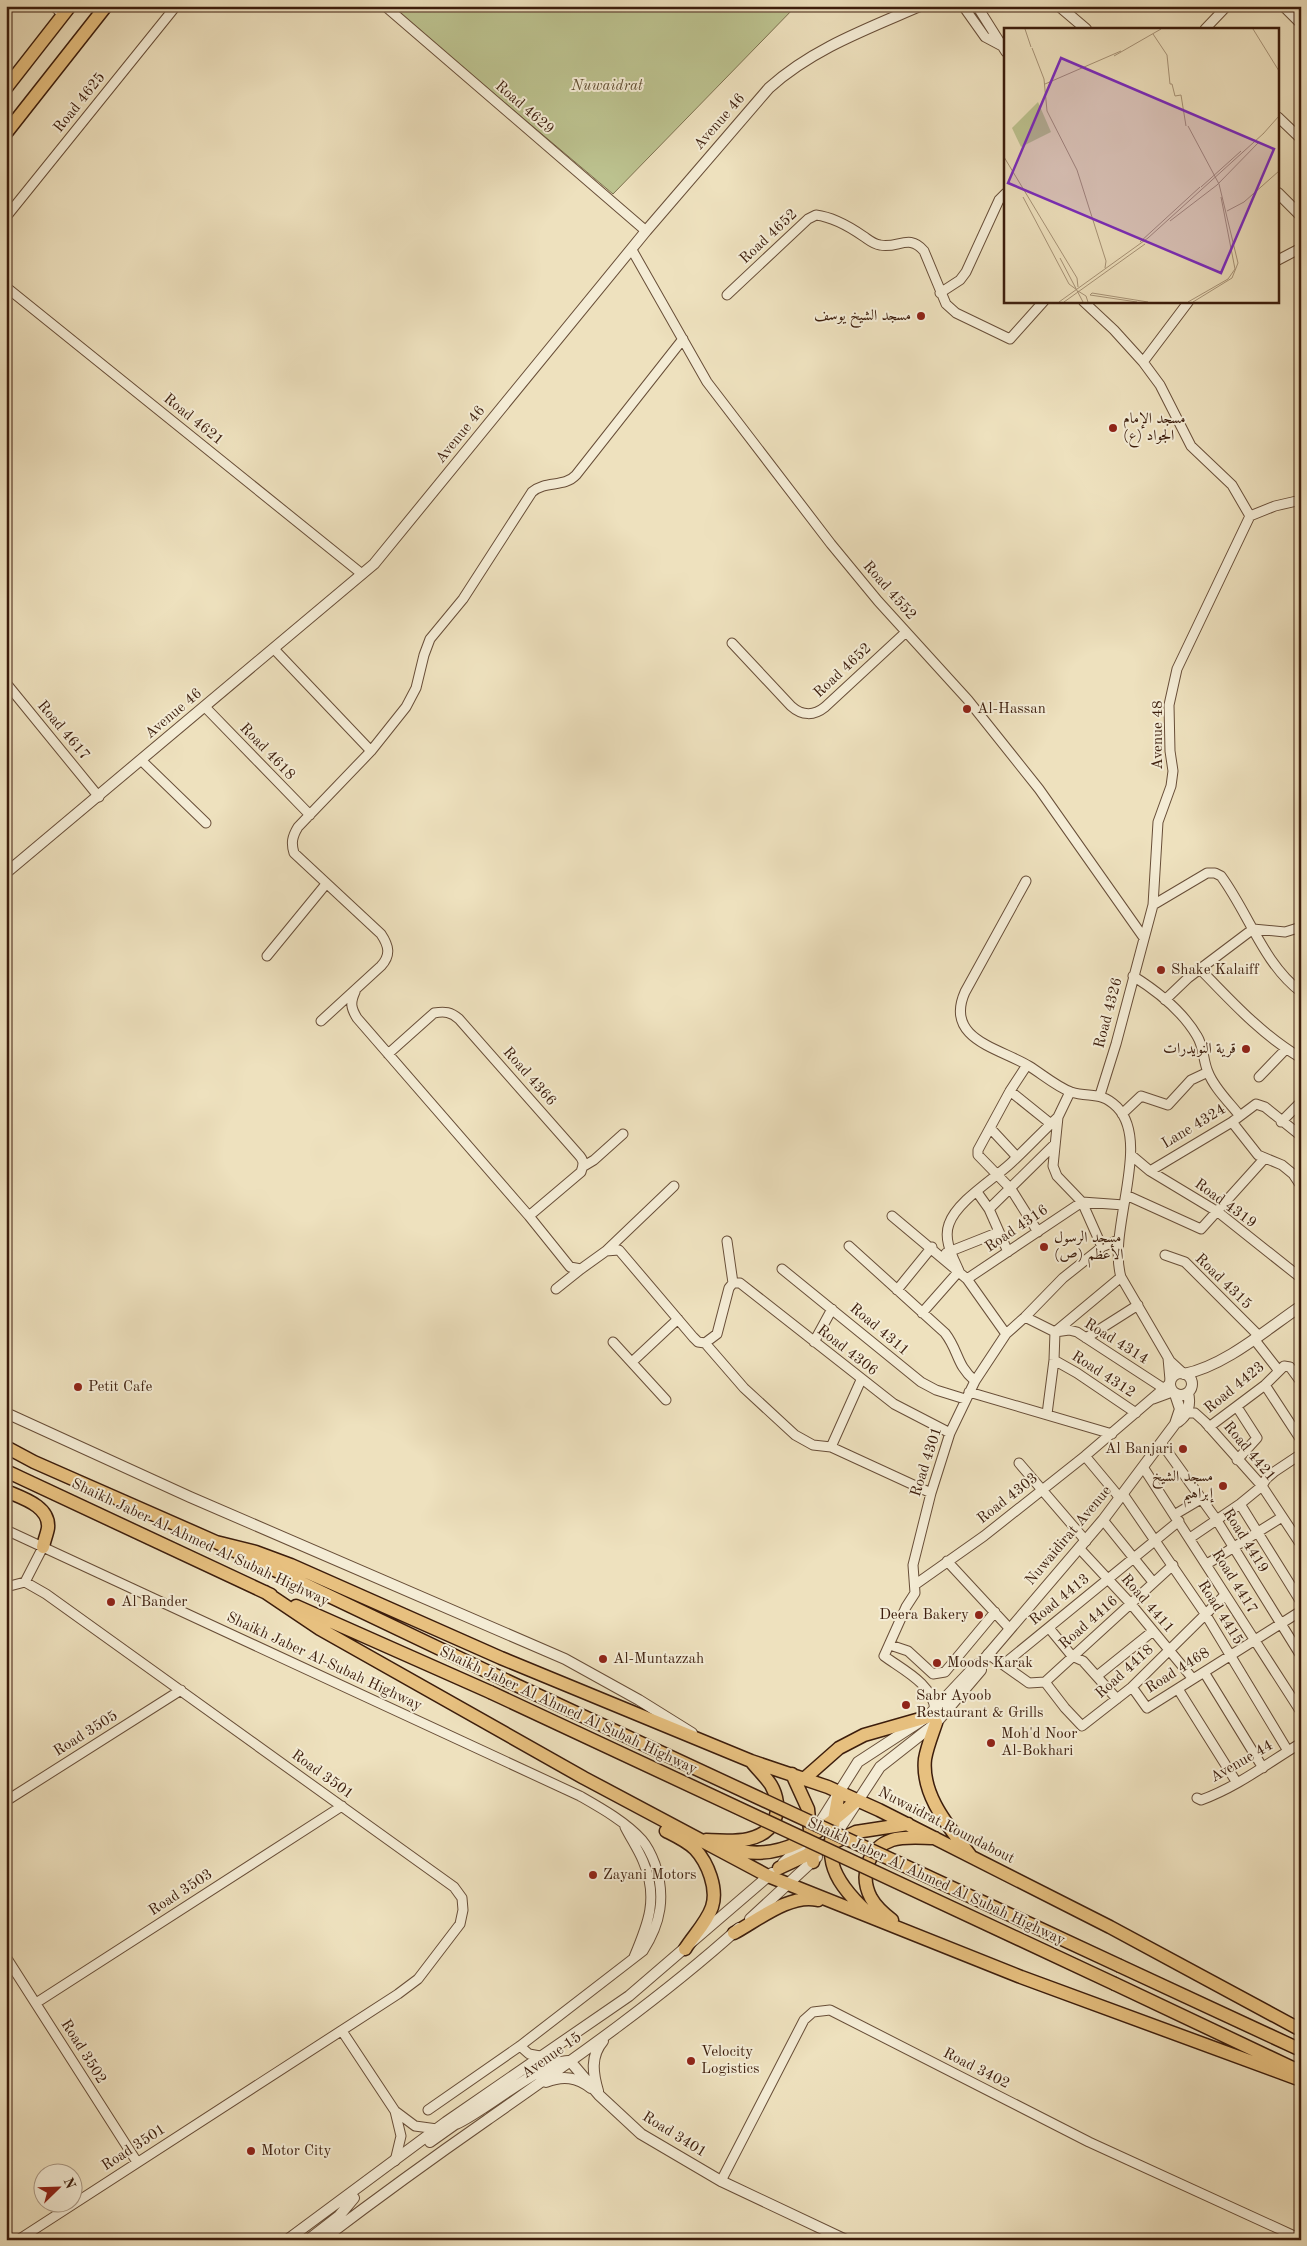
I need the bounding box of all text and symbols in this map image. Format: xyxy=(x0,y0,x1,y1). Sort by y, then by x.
inset map xyxy=(1004,28,1280,302)
street label: Road 4625 xyxy=(51,70,109,136)
street label: Road 4629 xyxy=(492,79,556,137)
park label: Nuwaidrat xyxy=(570,79,643,94)
street label: Avenue 46 xyxy=(692,91,748,153)
street label: Road 4652 xyxy=(737,207,801,267)
place label: مسجد الشيخ يوسف xyxy=(814,309,911,329)
marker: مسجد الشيخ يوسف xyxy=(915,310,927,322)
street label: Road 4621 xyxy=(160,391,226,449)
street label: Avenue 46 xyxy=(433,403,489,467)
place label: مسجد الإمام الجواد (ع) xyxy=(1123,412,1186,448)
marker: مسجد الإمام الجواد (ع) xyxy=(1107,422,1119,434)
street label: Road 4552 xyxy=(860,559,918,623)
street label: Road 4652 xyxy=(811,641,875,701)
street label: Avenue 46 xyxy=(143,686,205,742)
street label: Road 4617 xyxy=(34,698,92,764)
street label: Avenue 48 xyxy=(1151,700,1166,770)
place label: Al-Hassan xyxy=(977,702,1046,717)
marker: Al-Hassan xyxy=(961,703,973,715)
street label: Road 4618 xyxy=(236,721,298,783)
place label: Shake Kalaiff xyxy=(1171,963,1260,978)
marker: Shake Kalaiff xyxy=(1155,964,1167,976)
street label: Road 4326 xyxy=(1092,976,1126,1050)
place label: قرية النويدرات xyxy=(1163,1042,1236,1058)
marker: قرية النويدرات xyxy=(1240,1043,1252,1055)
street label: Road 4366 xyxy=(500,1045,558,1109)
street label: Lane 4324 xyxy=(1160,1102,1228,1152)
street label: Road 4319 xyxy=(1191,1177,1259,1231)
street label: Road 4316 xyxy=(983,1203,1051,1255)
place label: مسجد الرسول الأعظم (ص) xyxy=(1054,1230,1124,1268)
marker: مسجد الرسول الأعظم (ص) xyxy=(1038,1241,1050,1253)
street label: Road 4315 xyxy=(1192,1251,1254,1313)
street label: Road 4311 xyxy=(846,1301,912,1359)
street label: Road 4314 xyxy=(1081,1316,1151,1368)
street label: Road 4306 xyxy=(814,1323,880,1379)
street label: Road 4312 xyxy=(1069,1349,1137,1401)
street label: Road 4423 xyxy=(1202,1359,1268,1417)
place label: Petit Cafe xyxy=(88,1380,152,1395)
marker: Petit Cafe xyxy=(72,1381,84,1393)
street label: Road 4421 xyxy=(1220,1419,1278,1485)
street label: Road 4301 xyxy=(909,1425,945,1499)
place label: Al Banjari xyxy=(1105,1442,1173,1457)
marker: Al Banjari xyxy=(1177,1443,1189,1455)
place label: مسجد الشيخ إبراهيم xyxy=(1152,1470,1215,1508)
street label: Road 4303 xyxy=(975,1471,1041,1527)
street label: Shaikh Jaber Al Ahmed Al Subah Highway xyxy=(69,1476,331,1610)
marker: مسجد الشيخ إبراهيم xyxy=(1217,1480,1229,1492)
street label: Nuwaidirat Avenue xyxy=(1023,1483,1115,1589)
street label: Road 4419 xyxy=(1219,1506,1271,1576)
street label: Road 4417 xyxy=(1208,1547,1260,1617)
street label: Road 4413 xyxy=(1027,1571,1093,1629)
street label: Road 4411 xyxy=(1118,1572,1176,1636)
street label: Road 4415 xyxy=(1194,1578,1246,1648)
street label: Road 4416 xyxy=(1057,1594,1121,1652)
place label: Al Bander xyxy=(121,1595,187,1610)
marker: Al Bander xyxy=(105,1596,117,1608)
place label: Deera Bakery xyxy=(879,1608,969,1623)
marker: Deera Bakery xyxy=(973,1609,985,1621)
street label: Shaikh Jaber Al-Subah Highway xyxy=(224,1610,424,1714)
street label: Road 4418 xyxy=(1093,1642,1157,1702)
street label: Shaikh Jaber Al Ahmed Al Subah Highway xyxy=(437,1644,699,1778)
street label: Road 4468 xyxy=(1143,1645,1213,1697)
place label: Al-Muntazzah xyxy=(613,1652,704,1667)
marker: Al-Muntazzah xyxy=(597,1653,609,1665)
place label: Moods Karak xyxy=(947,1656,1033,1671)
marker: Moods Karak xyxy=(931,1657,943,1669)
place label: Sabr Ayoob Restaurant & Grills xyxy=(916,1689,1044,1721)
marker: Sabr Ayoob Restaurant & Grills xyxy=(900,1699,912,1711)
street label: Road 3505 xyxy=(51,1708,121,1760)
place label: Moh'd Noor Al-Bokhari xyxy=(1001,1727,1077,1759)
marker: Moh'd Noor Al-Bokhari xyxy=(985,1737,997,1749)
street label: Avenue 44 xyxy=(1208,1738,1276,1786)
street label: Road 3501 xyxy=(288,1748,356,1802)
street label: Nuwaidrat Roundabout xyxy=(875,1785,1017,1867)
street label: Shaikh Jaber Al Ahmed Al Subah Highway xyxy=(805,1815,1067,1949)
street label: Road 3503 xyxy=(147,1867,215,1919)
place label: Zayani Motors xyxy=(603,1868,697,1883)
marker: Zayani Motors xyxy=(587,1869,599,1881)
street label: Road 3502 xyxy=(57,2017,109,2087)
street label: Avenue 15 xyxy=(519,2030,585,2082)
place label: Velocity Logistics xyxy=(701,2045,760,2077)
street label: Road 3402 xyxy=(940,2046,1012,2092)
marker: Velocity Logistics xyxy=(685,2055,697,2067)
street label: Road 3401 xyxy=(639,2109,709,2161)
street label: Road 3501 xyxy=(100,2122,168,2174)
place label: Motor City xyxy=(261,2144,331,2159)
marker: Motor City xyxy=(245,2145,257,2157)
north arrow xyxy=(32,2164,82,2214)
text: N xyxy=(61,2176,78,2191)

